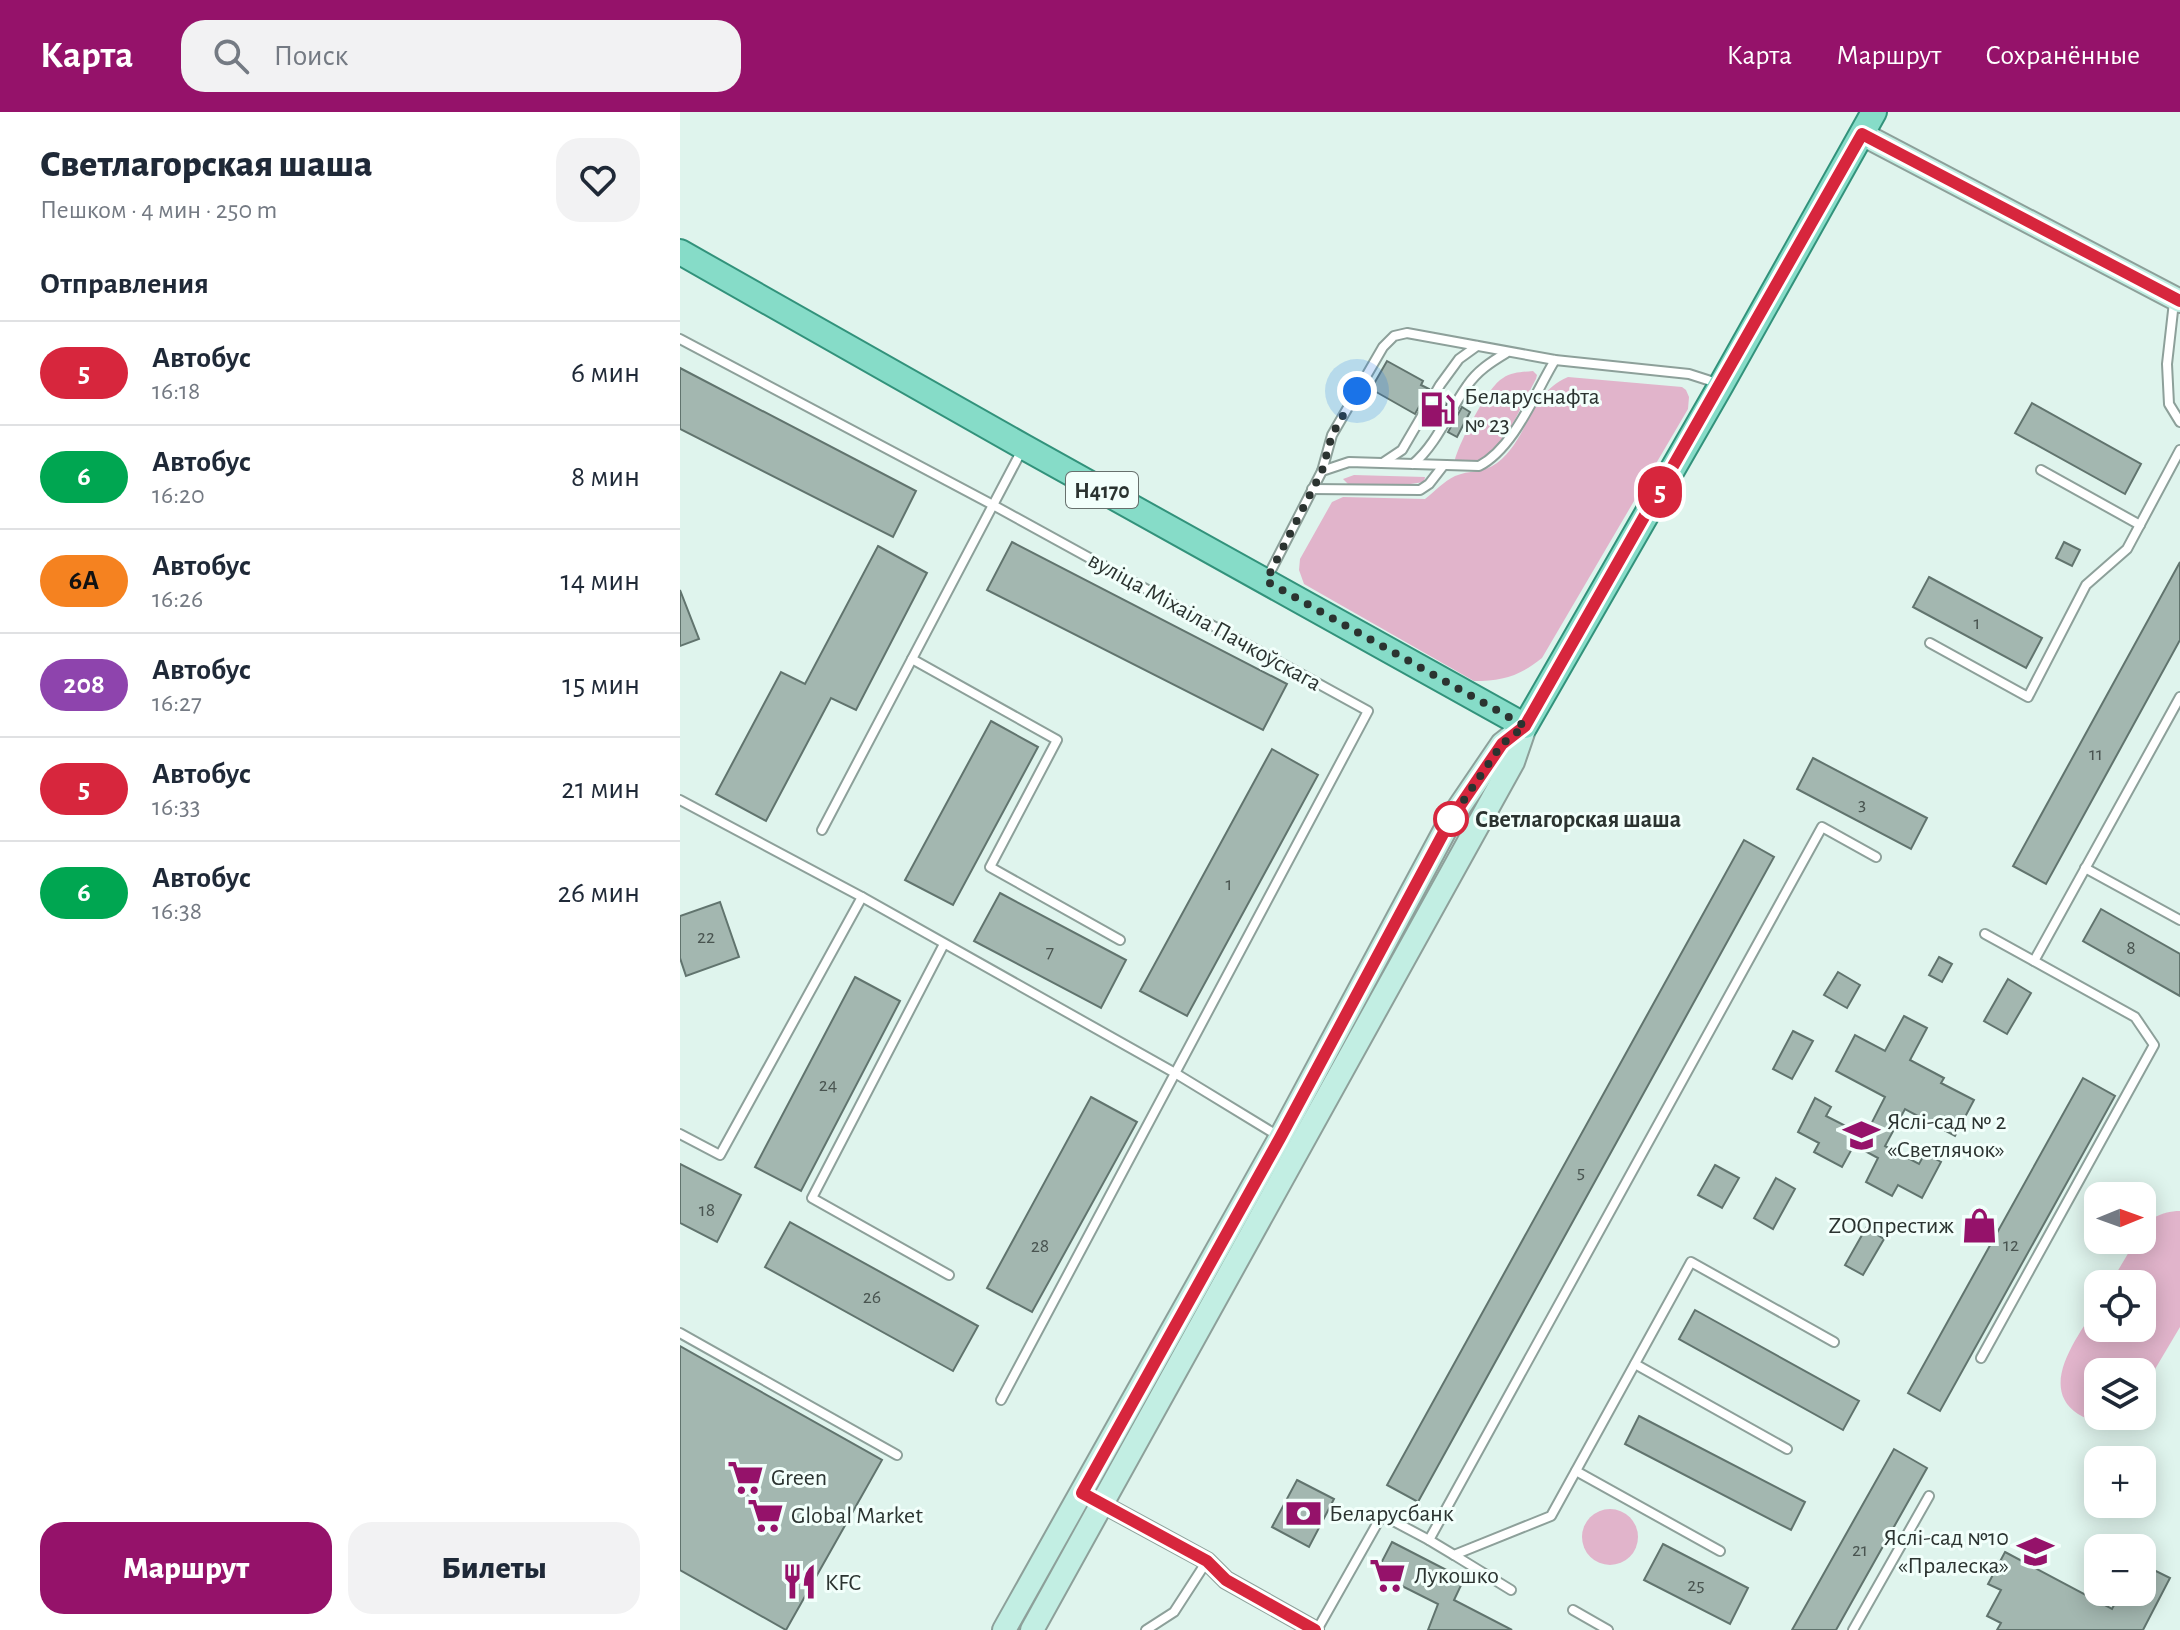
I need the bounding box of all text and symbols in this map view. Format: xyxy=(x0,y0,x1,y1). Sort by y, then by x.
search box xyxy=(181,20,741,92)
icon: search xyxy=(209,34,253,78)
text: Карта xyxy=(40,37,133,75)
text: Поиск xyxy=(273,41,348,71)
text: Карта xyxy=(1726,42,1792,70)
text: Маршрут xyxy=(1836,42,1941,70)
text: Сохранённые xyxy=(1985,42,2140,70)
button: heart xyxy=(556,138,640,222)
text: Светлагорская шаша xyxy=(40,146,372,184)
text: Пешком · 4 мин · 250 m xyxy=(40,197,277,223)
text: Отправления xyxy=(40,269,209,299)
text: Автобус xyxy=(152,343,251,373)
text: 6 мин xyxy=(571,358,640,388)
text: 5 xyxy=(78,359,90,387)
your location xyxy=(1337,371,1377,411)
text: 16:18 xyxy=(152,378,200,404)
place label: Беларуснафта № 23 xyxy=(1464,385,1600,437)
fuel station icon: Беларуснафта № 23 xyxy=(1419,391,1457,429)
text: Автобус xyxy=(152,447,251,477)
text: 8 мин xyxy=(571,462,640,492)
text: 6 xyxy=(77,463,91,491)
line badge: 5 xyxy=(1634,466,1686,518)
road number: Н4170 xyxy=(1066,472,1138,508)
text: 5 xyxy=(1654,478,1666,506)
text: 16:20 xyxy=(152,482,205,508)
street label: вуліца Міхаіла Пачкоўскага xyxy=(1084,548,1325,696)
text: Автобус xyxy=(152,551,251,581)
text: 14 мин xyxy=(560,566,640,596)
text: 6А xyxy=(69,567,99,595)
text: 16:26 xyxy=(152,586,203,612)
house number: 1 xyxy=(1974,613,1980,633)
text: Автобус xyxy=(152,655,251,685)
text: 15 мин xyxy=(562,670,640,700)
text: 208 xyxy=(63,671,105,699)
text: 16:27 xyxy=(152,690,202,716)
house number: 11 xyxy=(2089,744,2103,764)
text: Автобус xyxy=(152,759,251,789)
text: 21 мин xyxy=(561,774,640,804)
text: 5 xyxy=(78,775,90,803)
text: 16:33 xyxy=(152,794,201,820)
house number: 3 xyxy=(1858,794,1866,814)
marker: Светлагорская шаша xyxy=(1434,802,1468,836)
place label: Светлагорская шаша xyxy=(1475,808,1681,832)
text: Автобус xyxy=(152,863,251,893)
house number: 1 xyxy=(1226,874,1232,894)
text: 26 мин xyxy=(557,878,640,908)
text: 6 xyxy=(77,879,91,907)
text: 16:38 xyxy=(152,898,202,924)
house number: 22 xyxy=(697,927,715,947)
house number: 8 xyxy=(2126,938,2136,958)
house number: 7 xyxy=(1046,942,1054,962)
house number: 24 xyxy=(819,1075,837,1095)
place label: Яслі-сад № 2 «Светлячок» xyxy=(1887,1110,2007,1162)
school or university icon: Яслі-сад № 2 «Светлячок» xyxy=(1842,1116,1880,1154)
house number: 5 xyxy=(1577,1162,1585,1182)
north arrow xyxy=(2084,1182,2156,1254)
map controls xyxy=(2084,1182,2156,1606)
house number: 18 xyxy=(699,1200,715,1220)
shop icon: ZOOпрестиж xyxy=(1961,1206,1999,1244)
place label: ZOOпрестиж xyxy=(1829,1214,1954,1238)
house number: 12 xyxy=(2003,1235,2019,1255)
house number: 28 xyxy=(1031,1236,1049,1256)
button: locate xyxy=(2084,1270,2156,1342)
house number: 26 xyxy=(863,1287,881,1307)
button: layers xyxy=(2084,1358,2156,1430)
button: + xyxy=(2084,1446,2156,1518)
supermarket icon: Green xyxy=(726,1458,764,1496)
place label: Green xyxy=(771,1466,827,1490)
bank icon: Беларусбанк xyxy=(1284,1494,1322,1532)
supermarket icon: Global Market xyxy=(746,1496,784,1534)
place label: Беларусбанк xyxy=(1329,1502,1454,1526)
place label: Global Market xyxy=(791,1504,923,1528)
button: Маршрут xyxy=(40,1522,332,1614)
button: Билеты xyxy=(348,1522,640,1614)
place label: Яслі-сад №10 «Пралеска» xyxy=(1884,1526,2009,1578)
school or university icon: Яслі-сад №10 «Пралеска» xyxy=(2016,1532,2054,1570)
button: − xyxy=(2084,1534,2156,1606)
house number: 21 xyxy=(1852,1540,1868,1560)
supermarket icon: Лукошко xyxy=(1369,1556,1407,1594)
restaurant icon: KFC xyxy=(780,1563,818,1601)
place label: Лукошко xyxy=(1414,1564,1499,1588)
place label: KFC xyxy=(825,1571,861,1595)
house number: 25 xyxy=(1687,1575,1705,1595)

